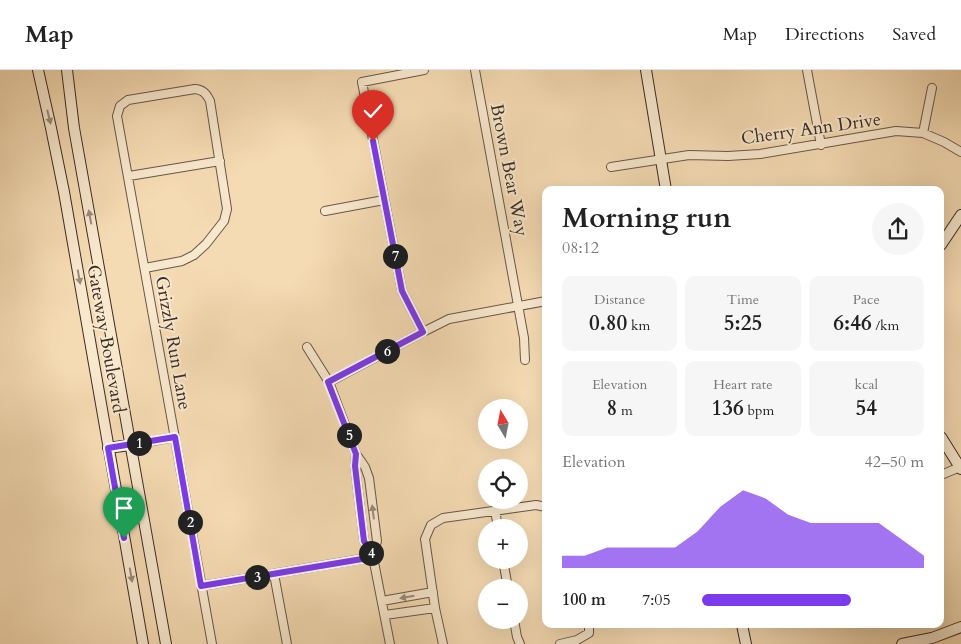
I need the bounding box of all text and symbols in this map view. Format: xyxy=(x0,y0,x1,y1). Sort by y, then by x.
text: Map xyxy=(25,18,74,51)
text: Map xyxy=(723,22,757,47)
text: Directions xyxy=(785,22,864,47)
text: Saved xyxy=(892,22,936,47)
pin xyxy=(352,90,394,141)
icon: check xyxy=(359,97,387,125)
street label: Brown Bear Way xyxy=(484,101,534,239)
street label: Cherry Ann Drive xyxy=(739,107,883,151)
one-way arrow xyxy=(45,110,53,125)
text: Morning run xyxy=(562,199,731,237)
button: share xyxy=(872,203,924,255)
one-way arrow xyxy=(85,209,93,225)
text: 08:12 xyxy=(562,237,599,259)
pin: 7 xyxy=(382,244,408,268)
text: 7 xyxy=(392,247,399,266)
street label: Gateway Boulevard xyxy=(81,263,131,415)
one-way arrow xyxy=(75,270,83,286)
street label: Grizzly Run Lane xyxy=(149,274,197,412)
text: Distance xyxy=(594,290,645,309)
text: Time xyxy=(727,290,759,309)
text: Pace xyxy=(853,290,880,309)
text: 0.80 xyxy=(589,309,627,338)
text: 5:25 xyxy=(724,309,762,338)
text: 6:46 xyxy=(833,309,872,338)
text: km xyxy=(627,316,650,335)
text: /km xyxy=(872,316,899,335)
pin: 6 xyxy=(374,338,400,364)
text: 6 xyxy=(384,342,391,361)
text: Elevation xyxy=(592,375,647,394)
text: Heart rate xyxy=(713,375,773,394)
text: kcal xyxy=(855,375,878,394)
text: 8 xyxy=(606,394,617,423)
text: 136 xyxy=(712,394,744,423)
text: 54 xyxy=(856,394,877,423)
north arrow xyxy=(478,399,528,449)
map controls xyxy=(478,399,528,629)
text: m xyxy=(617,401,633,420)
text: bpm xyxy=(744,401,774,420)
pin: 5 xyxy=(336,422,362,448)
text: 5 xyxy=(346,426,353,445)
pin: 1 xyxy=(126,430,152,456)
text: 1 xyxy=(136,434,143,453)
text: Elevation xyxy=(562,451,626,473)
text: 42–50 m xyxy=(865,451,924,473)
button: locate xyxy=(478,459,528,509)
pin xyxy=(103,487,145,538)
icon: arrive xyxy=(110,494,138,522)
one-way arrow xyxy=(369,503,377,519)
pin: 2 xyxy=(178,510,202,534)
text: 2 xyxy=(187,513,194,532)
button: + xyxy=(478,519,528,569)
pin: 4 xyxy=(358,540,384,566)
text: 4 xyxy=(368,544,375,563)
pin: 3 xyxy=(244,564,270,590)
one-way arrow xyxy=(128,568,136,584)
text: 3 xyxy=(254,568,261,587)
button: − xyxy=(478,579,528,629)
text: 100 m xyxy=(562,589,606,611)
text: 7:05 xyxy=(642,589,671,611)
one-way arrow xyxy=(399,593,415,601)

